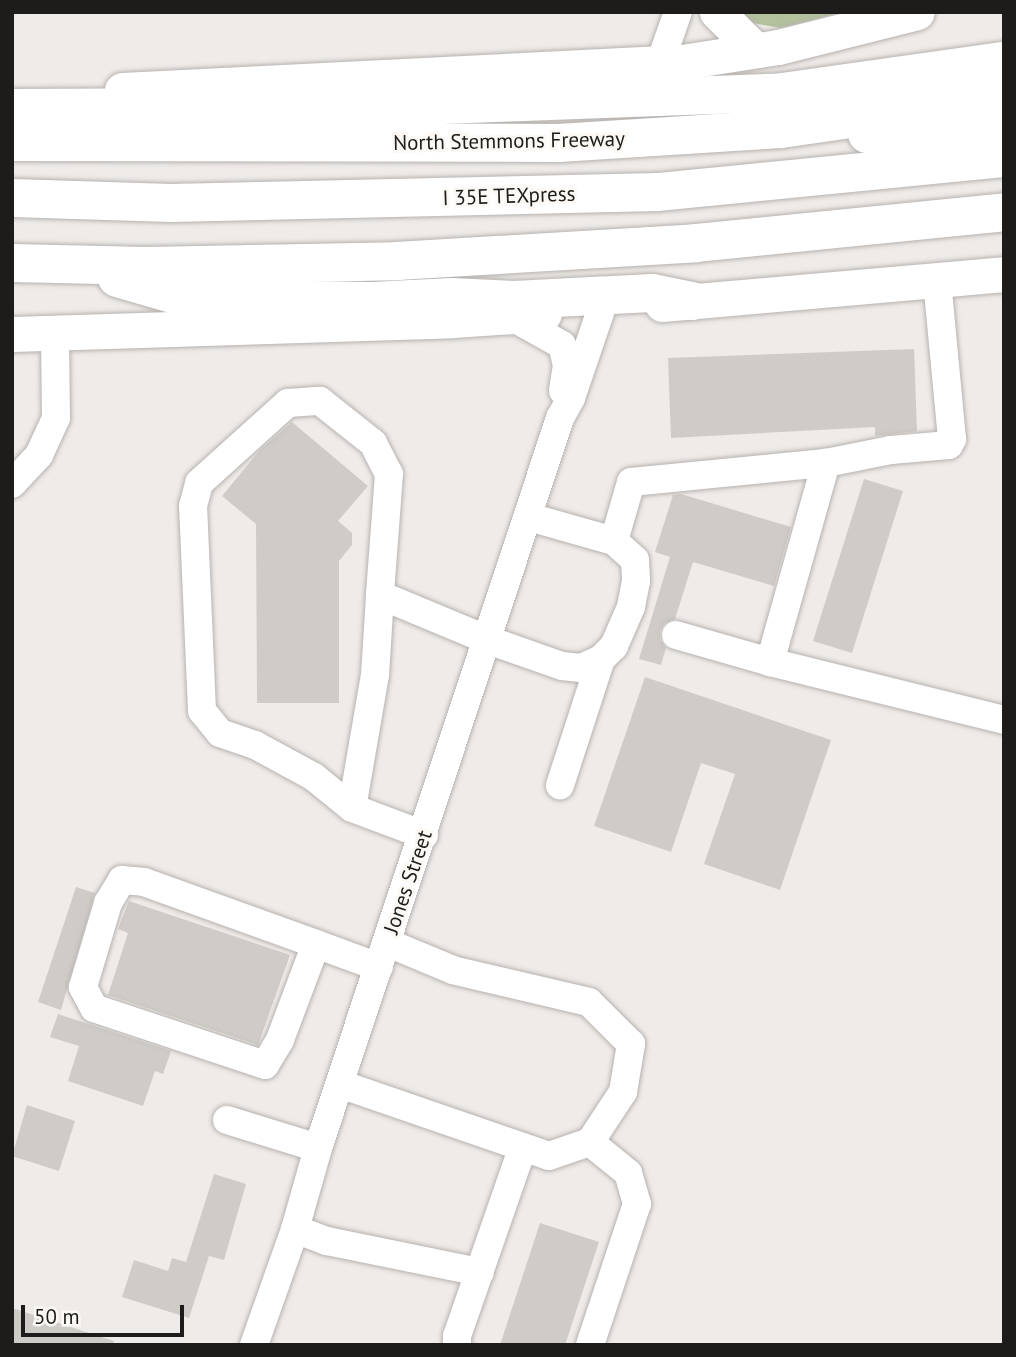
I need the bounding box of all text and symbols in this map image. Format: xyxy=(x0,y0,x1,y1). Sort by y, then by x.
street label: North Stemmons Freeway xyxy=(393,126,625,156)
street label: I 35E TEXpress xyxy=(442,181,576,211)
street label: Jones Street xyxy=(379,827,437,937)
scale bar xyxy=(24,1290,187,1334)
text: 50 m xyxy=(34,1303,80,1330)

